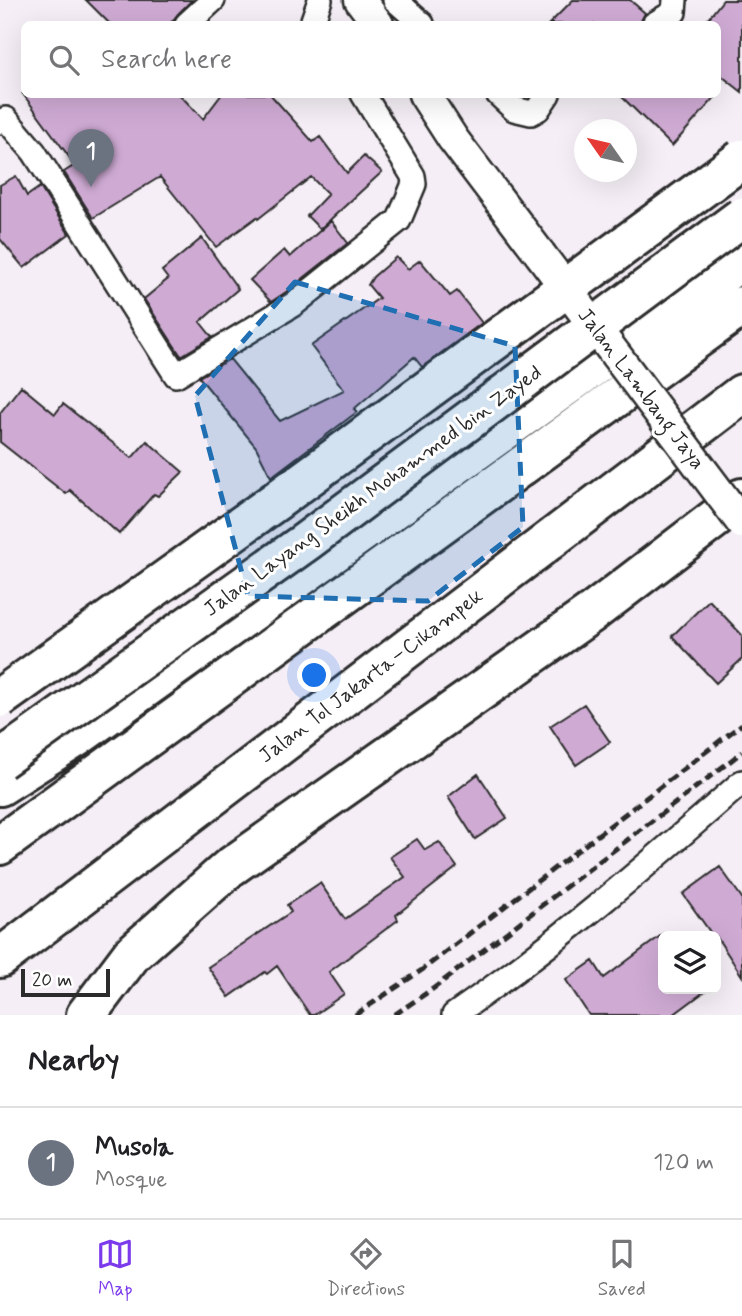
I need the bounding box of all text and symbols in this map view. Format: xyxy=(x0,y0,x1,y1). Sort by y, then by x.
search box xyxy=(21,21,721,98)
icon: search xyxy=(45,41,83,79)
text: Search here xyxy=(101,43,232,77)
north arrow xyxy=(574,119,637,182)
pin: 1 xyxy=(68,129,114,187)
street label: Jalan Lambang Jaya xyxy=(569,302,711,477)
street label: Jalan Layang Sheikh Mohammed bin Zayed xyxy=(198,359,548,623)
street label: Jalan Tol Jakarta–Cikampek xyxy=(253,582,489,770)
your location xyxy=(297,658,331,692)
map controls xyxy=(658,931,721,994)
button: layers xyxy=(658,931,721,994)
scale bar xyxy=(21,966,110,998)
text: 20 m xyxy=(32,968,72,993)
text: Nearby xyxy=(28,1041,119,1080)
text: Musola xyxy=(95,1131,173,1165)
text: 1 xyxy=(46,1148,56,1178)
text: 120 m xyxy=(653,1148,714,1178)
text: Mosque xyxy=(95,1165,167,1195)
tab: Map xyxy=(96,1235,134,1302)
tab: Directions xyxy=(327,1235,405,1302)
tab: Saved xyxy=(598,1235,646,1302)

